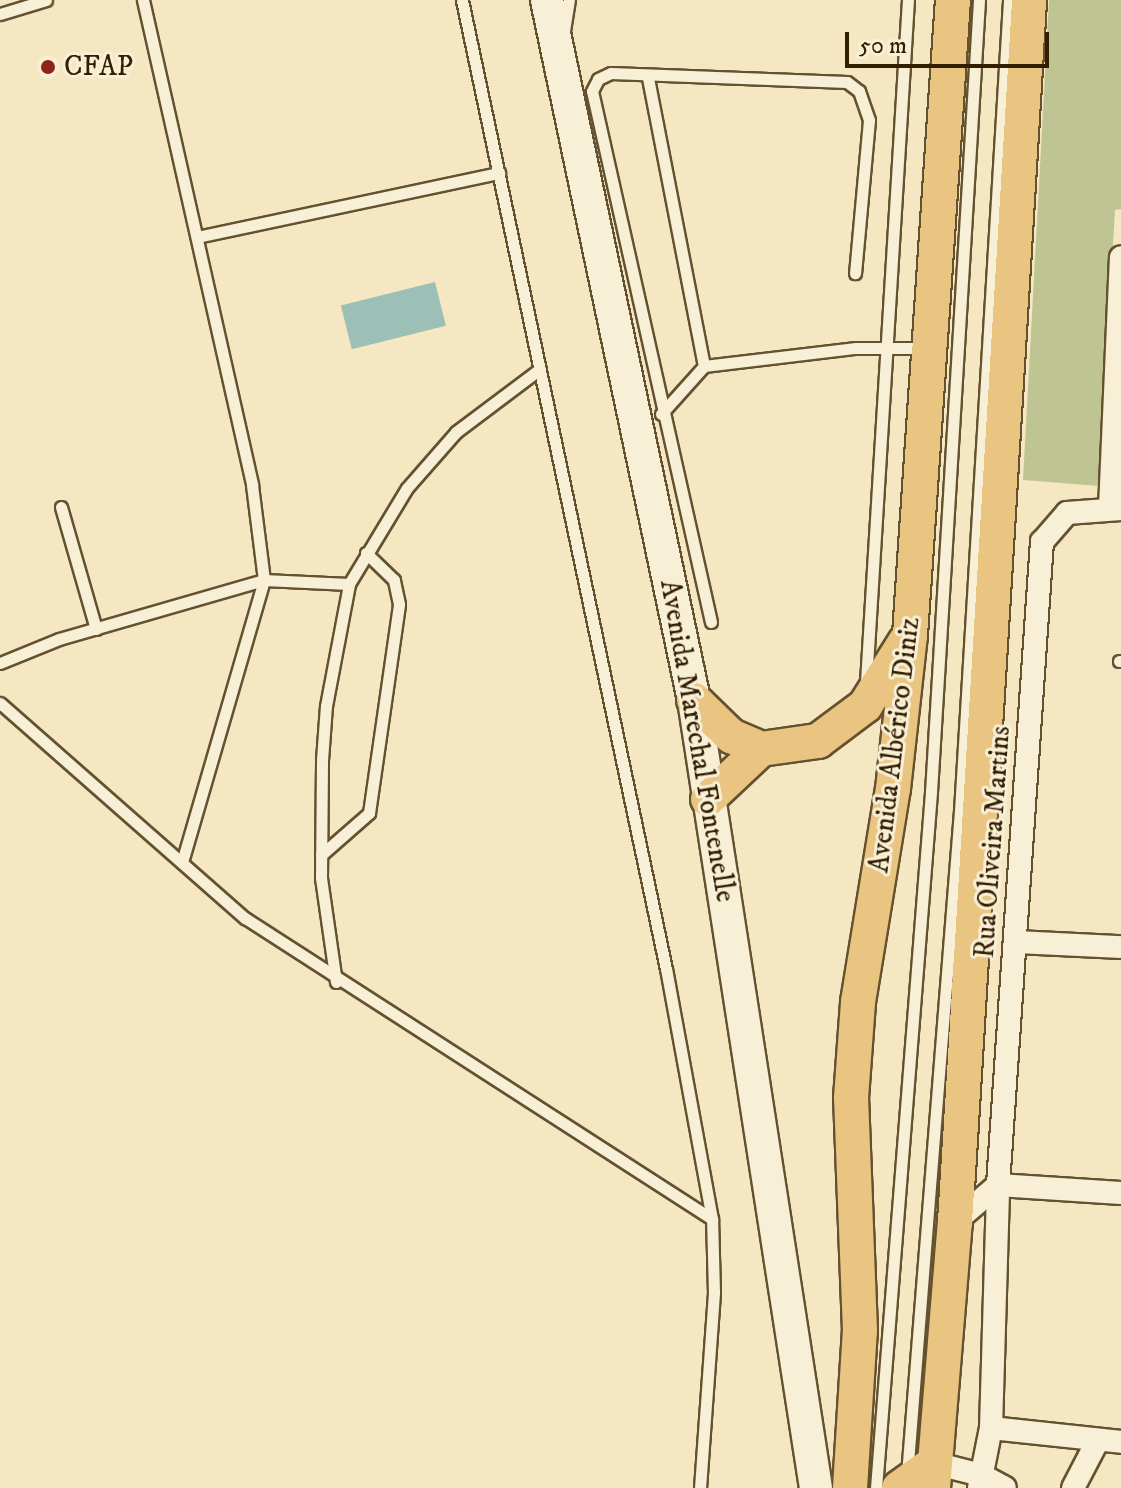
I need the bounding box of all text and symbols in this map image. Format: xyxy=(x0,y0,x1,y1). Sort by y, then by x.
scale bar xyxy=(849,16,1053,66)
text: 50 m xyxy=(859,31,907,61)
place label: CFAP xyxy=(64,50,133,84)
marker: CFAP xyxy=(39,58,57,76)
street label: Avenida Marechal Fontenelle xyxy=(652,577,742,905)
street label: Avenida Albérico Diniz xyxy=(863,615,927,875)
street label: Rua Oliveira Martins xyxy=(968,725,1018,959)

